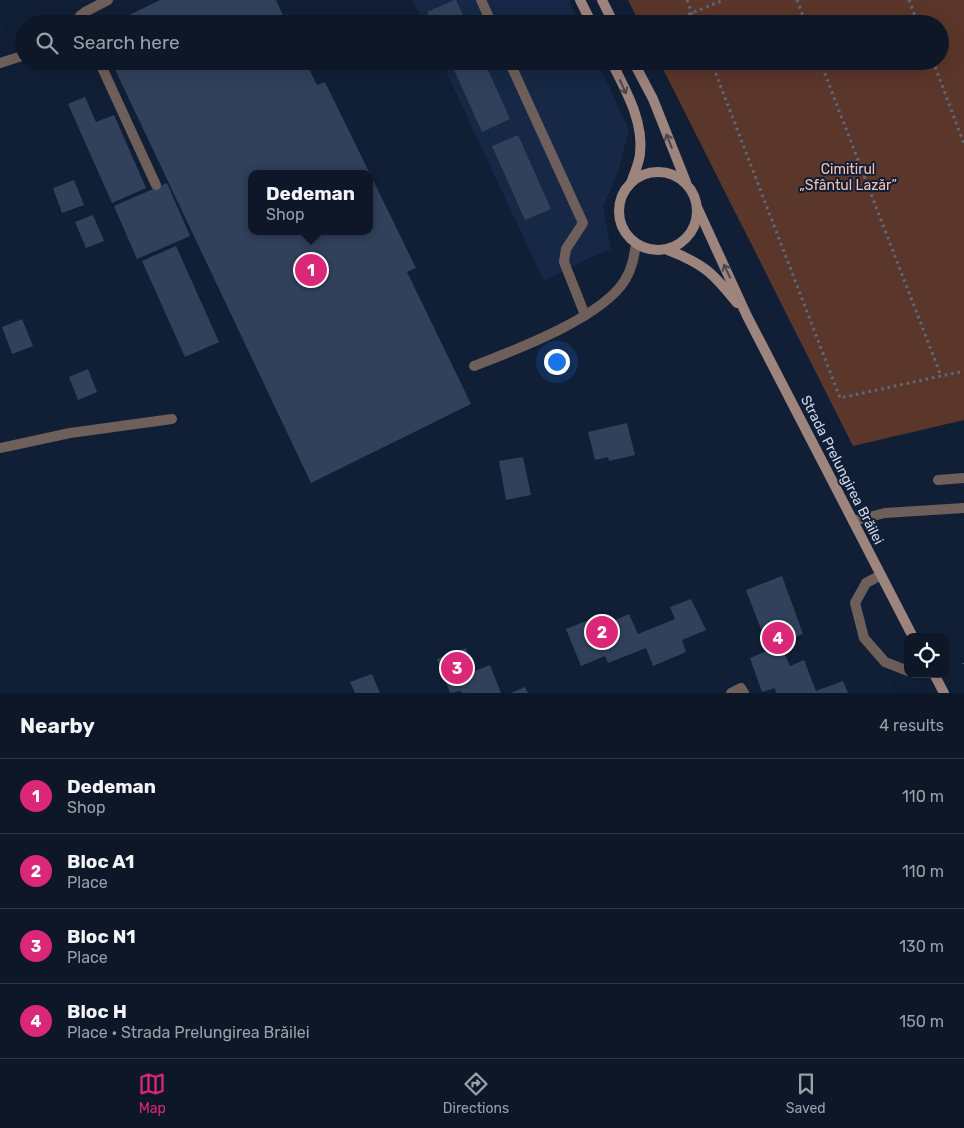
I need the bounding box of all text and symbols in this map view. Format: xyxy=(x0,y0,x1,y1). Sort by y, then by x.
search box xyxy=(15,15,949,70)
icon: search xyxy=(33,29,61,57)
text: Search here xyxy=(73,31,180,54)
one-way arrow xyxy=(619,79,628,94)
one-way arrow xyxy=(664,134,674,149)
park label: Cimitirul „Sfântul Lazăr” xyxy=(799,161,897,194)
popup xyxy=(248,170,373,235)
text: Dedeman xyxy=(266,182,355,205)
text: Shop xyxy=(266,205,304,224)
pin: 1 xyxy=(295,251,327,289)
one-way arrow xyxy=(722,264,731,279)
your location xyxy=(544,349,570,375)
street label: Strada Prelungirea Brăilei xyxy=(797,393,887,547)
pin: 2 xyxy=(586,613,618,651)
pin: 4 xyxy=(762,619,794,657)
map controls xyxy=(904,633,949,678)
button: locate xyxy=(904,633,949,678)
pin: 3 xyxy=(441,649,473,687)
text: Nearby xyxy=(20,713,95,738)
text: 4 results xyxy=(879,716,944,735)
text: Dedeman xyxy=(67,775,156,798)
text: 1 xyxy=(32,787,40,806)
text: 110 m xyxy=(902,787,944,806)
text: Shop xyxy=(67,798,105,817)
text: Bloc A1 xyxy=(67,850,134,873)
text: 2 xyxy=(31,862,41,881)
text: 110 m xyxy=(902,862,944,881)
text: Place xyxy=(67,873,108,892)
text: Bloc N1 xyxy=(67,925,136,948)
text: 3 xyxy=(31,937,41,956)
text: 130 m xyxy=(899,937,944,956)
text: Place xyxy=(67,948,108,967)
text: Bloc H xyxy=(67,1000,127,1023)
text: 4 xyxy=(31,1012,41,1031)
text: 150 m xyxy=(899,1012,944,1031)
text: Place · Strada Prelungirea Brăilei xyxy=(67,1023,310,1042)
tab: Map xyxy=(138,1070,166,1117)
tab: Directions xyxy=(443,1070,509,1117)
tab: Saved xyxy=(786,1070,826,1117)

